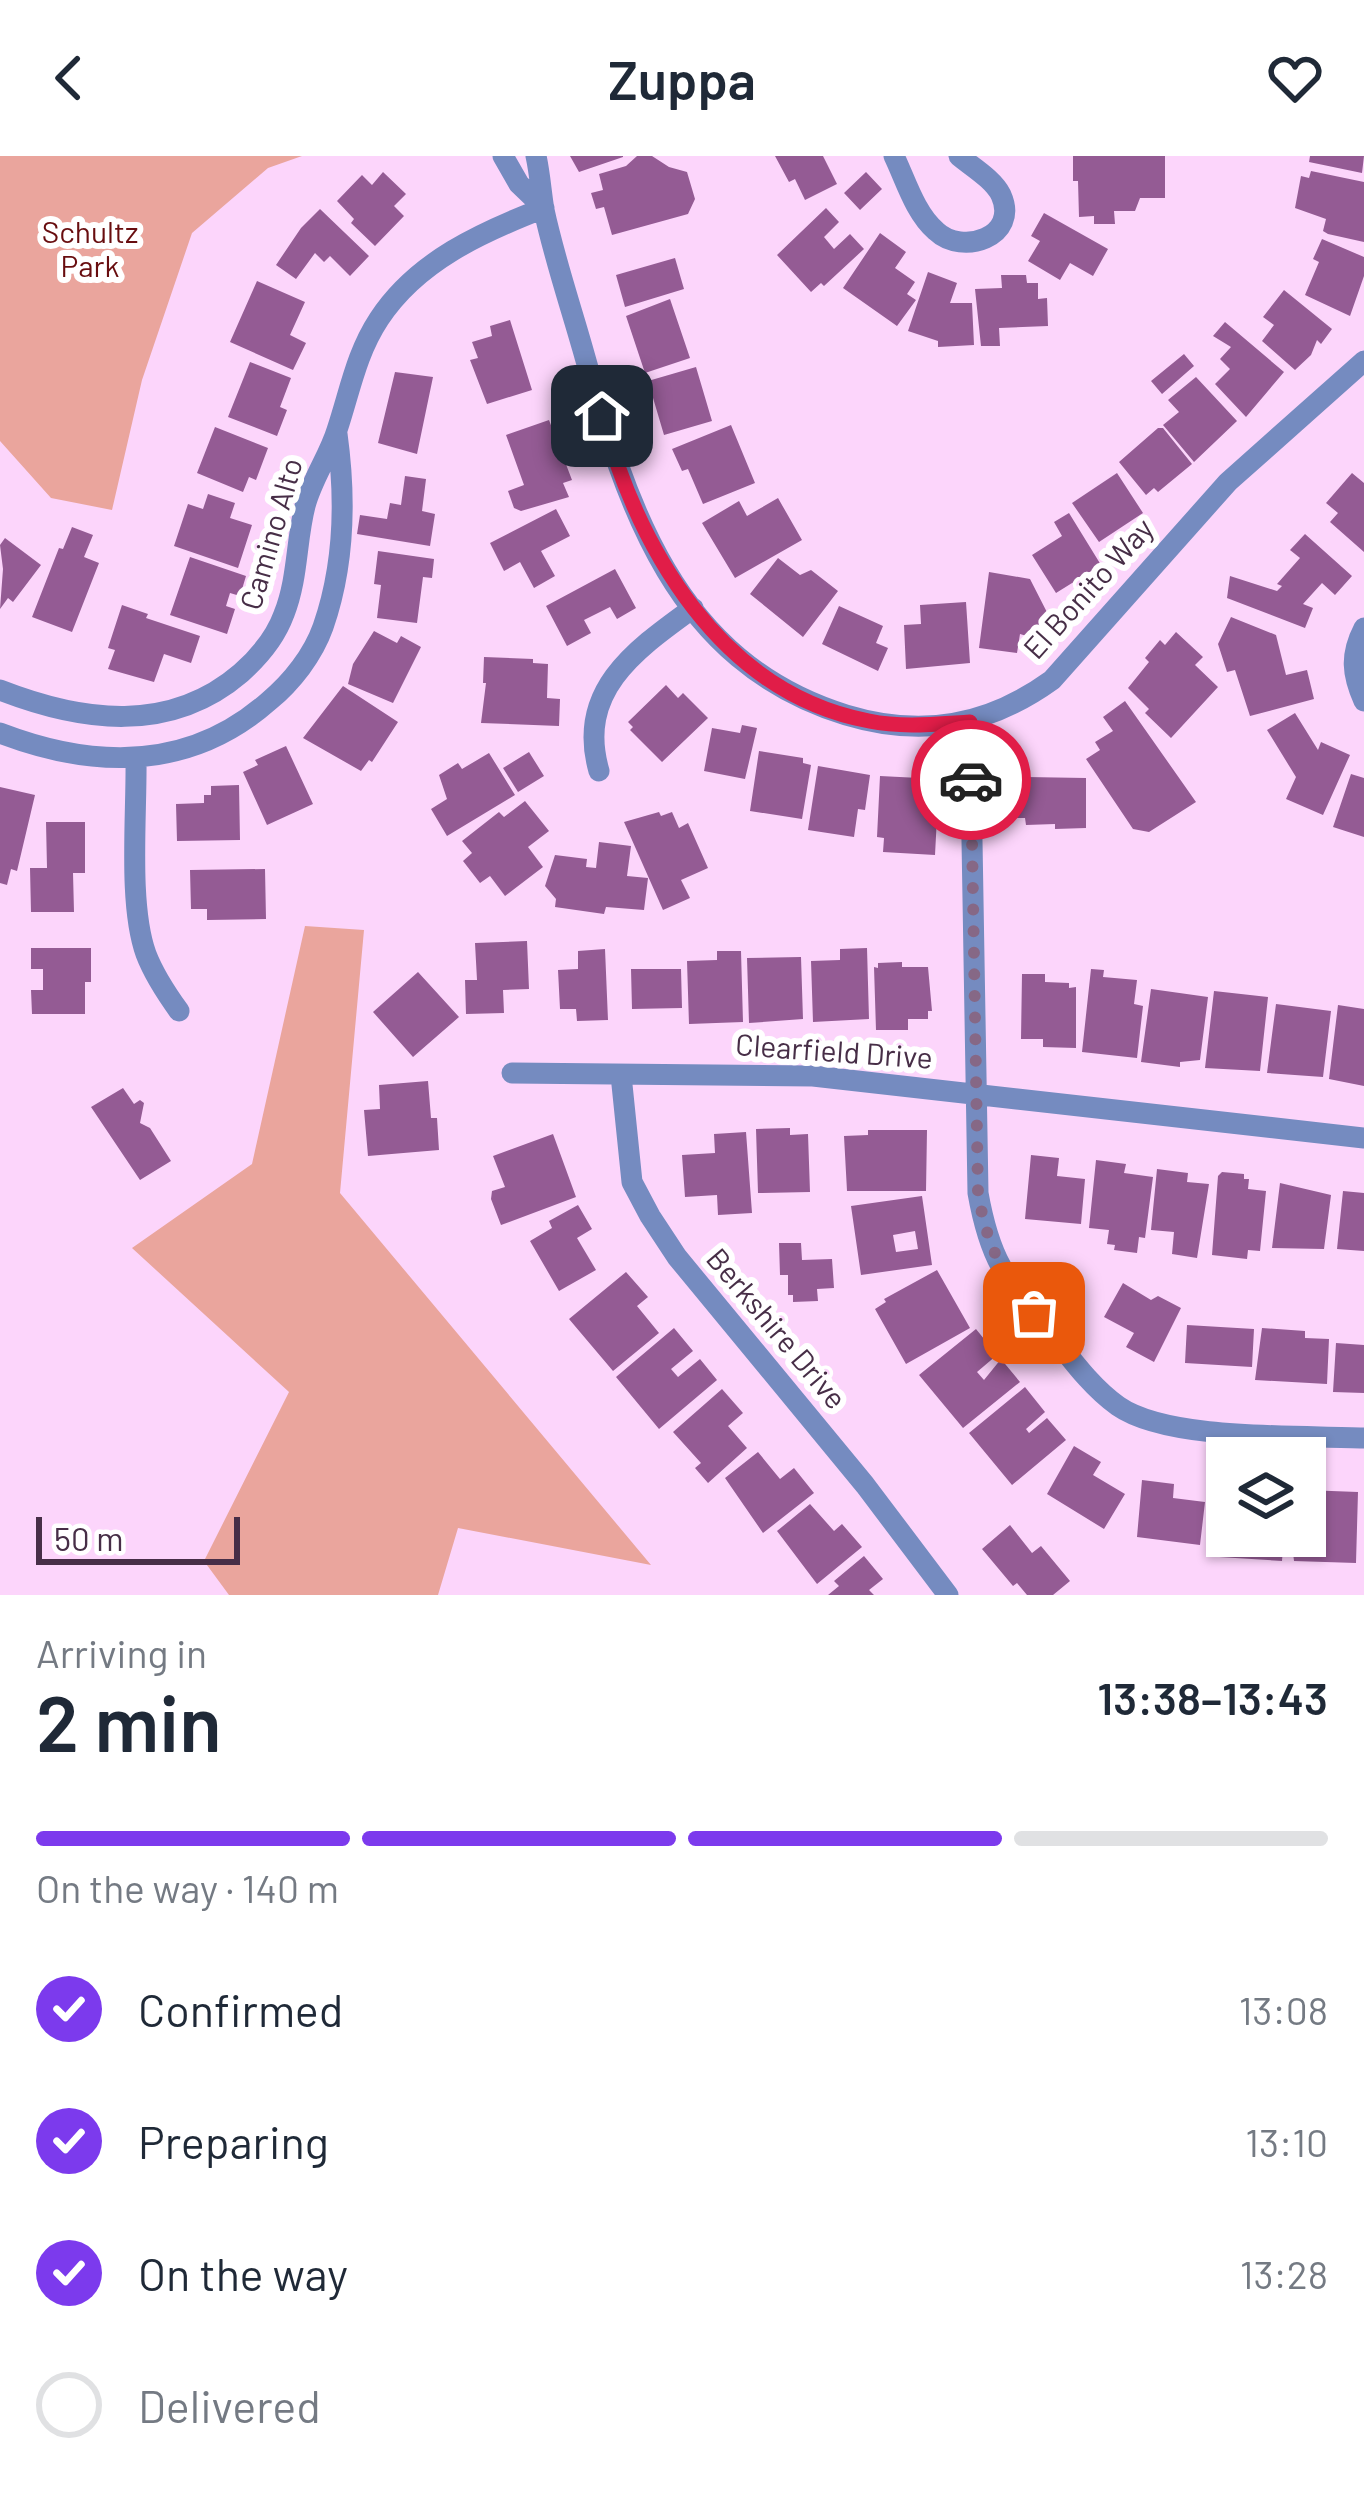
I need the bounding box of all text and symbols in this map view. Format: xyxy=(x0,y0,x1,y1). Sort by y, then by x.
icon: back xyxy=(36,45,102,111)
icon: heart xyxy=(1262,45,1328,111)
text: Zuppa xyxy=(608,46,756,111)
park label: Schultz Park xyxy=(42,213,138,283)
pin xyxy=(551,365,653,467)
icon: home xyxy=(569,383,635,449)
street label: Camino Alto xyxy=(231,453,309,613)
street label: El Bonito Way xyxy=(1015,510,1160,665)
courier xyxy=(911,720,1031,840)
icon: car xyxy=(938,747,1004,813)
street label: Clearfield Drive xyxy=(734,1025,934,1075)
street label: Berkshire Drive xyxy=(700,1240,855,1415)
pin xyxy=(983,1262,1085,1364)
icon: bag xyxy=(1001,1280,1067,1346)
map controls xyxy=(1206,1437,1326,1557)
button: layers xyxy=(1206,1437,1326,1557)
scale bar xyxy=(36,1511,240,1564)
text: 50 m xyxy=(54,1518,124,1558)
text: Arriving in xyxy=(36,1629,207,1676)
text: 13:38–13:43 xyxy=(1097,1670,1328,1724)
text: 2 min xyxy=(36,1674,222,1768)
text: On the way · 140 m xyxy=(36,1864,339,1911)
icon: check xyxy=(36,1976,102,2042)
text: Confirmed xyxy=(138,1982,343,2036)
text: 13:08 xyxy=(1239,1986,1328,2033)
icon: check xyxy=(36,2108,102,2174)
text: Preparing xyxy=(138,2114,329,2168)
text: 13:10 xyxy=(1245,2118,1328,2165)
icon: check xyxy=(36,2240,102,2306)
text: On the way xyxy=(138,2246,348,2300)
text: 13:28 xyxy=(1240,2250,1328,2297)
text: Delivered xyxy=(138,2378,321,2432)

